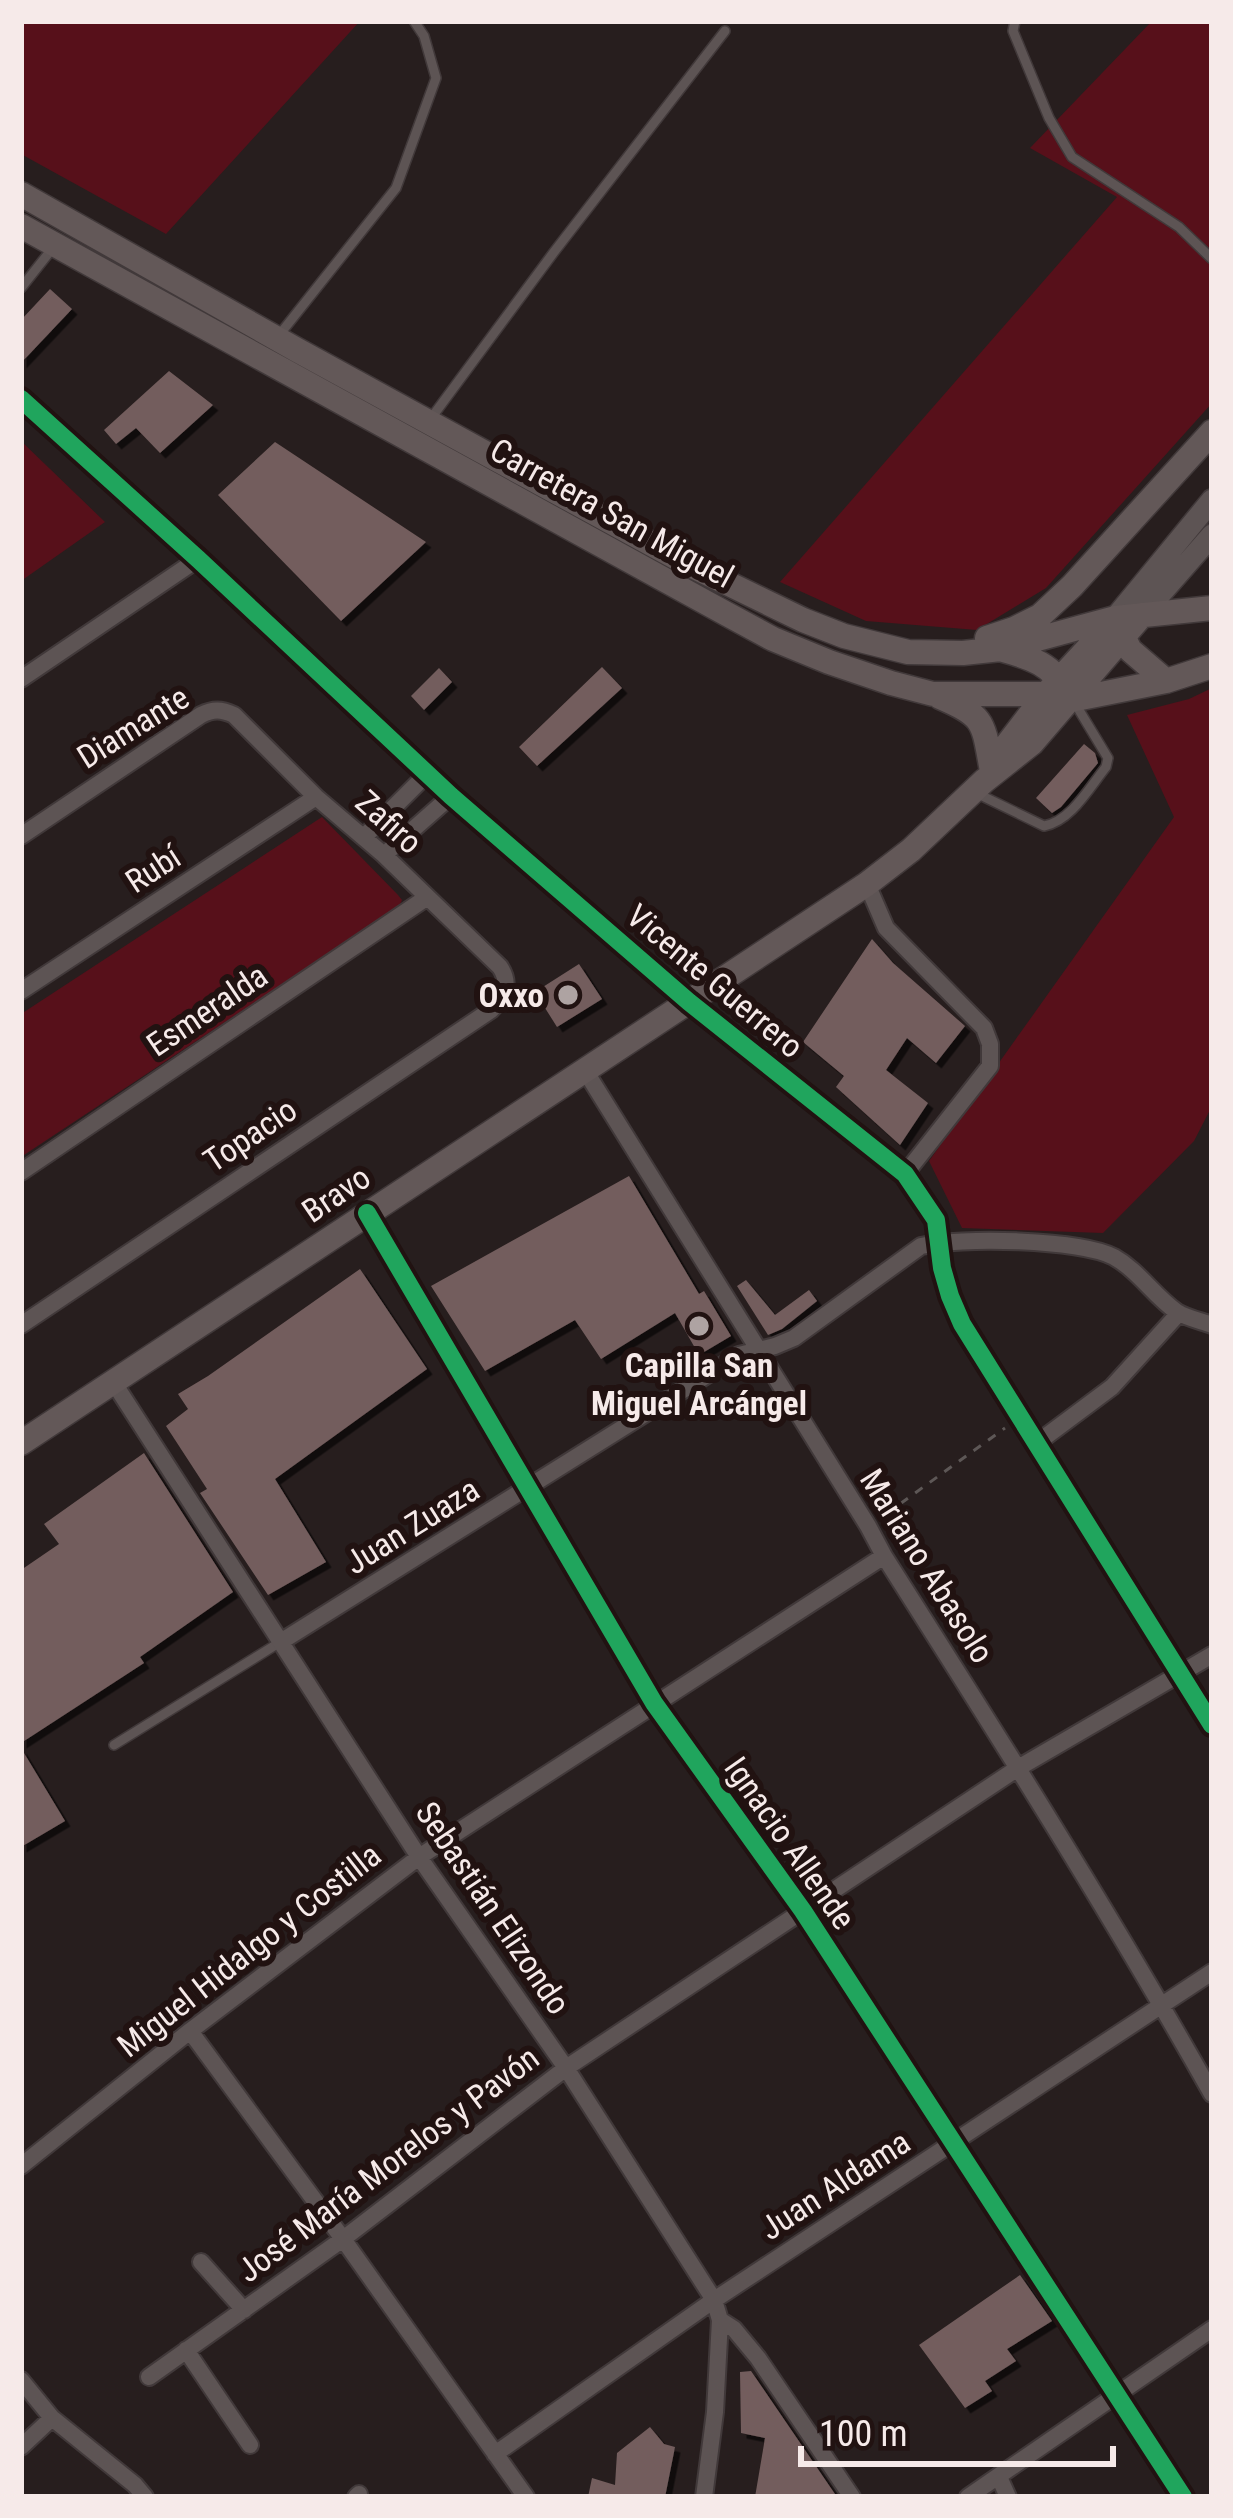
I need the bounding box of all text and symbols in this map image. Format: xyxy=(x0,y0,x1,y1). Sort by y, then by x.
street label: Carretera San Miguel xyxy=(484,430,740,596)
street label: Diamante xyxy=(70,678,196,776)
street label: Zafiro xyxy=(348,782,430,862)
street label: Rubí xyxy=(118,836,189,901)
street label: Vicente Guerrero xyxy=(619,896,811,1066)
street label: Esmeralda xyxy=(139,956,275,1064)
place label: Oxxo xyxy=(478,976,544,1015)
marker: Oxxo xyxy=(555,982,581,1008)
street label: Topacio xyxy=(196,1090,304,1180)
street label: Bravo xyxy=(295,1157,377,1231)
marker: Capilla San Miguel Arcángel xyxy=(686,1313,712,1339)
place label: Capilla San Miguel Arcángel xyxy=(591,1346,807,1423)
street label: Mariano Abasolo xyxy=(852,1462,1002,1670)
street label: Juan Zuaza xyxy=(338,1470,486,1582)
street label: Ignacio Allende xyxy=(716,1750,864,1936)
street label: Sebastián Elizondo xyxy=(408,1794,578,2022)
street label: Miguel Hidalgo y Costilla xyxy=(110,1835,388,2065)
street label: José María Morelos y Pavón xyxy=(230,2038,546,2290)
street label: Juan Aldama xyxy=(753,2122,917,2248)
scale bar xyxy=(801,2392,1113,2466)
text: 100 m xyxy=(819,2413,908,2455)

